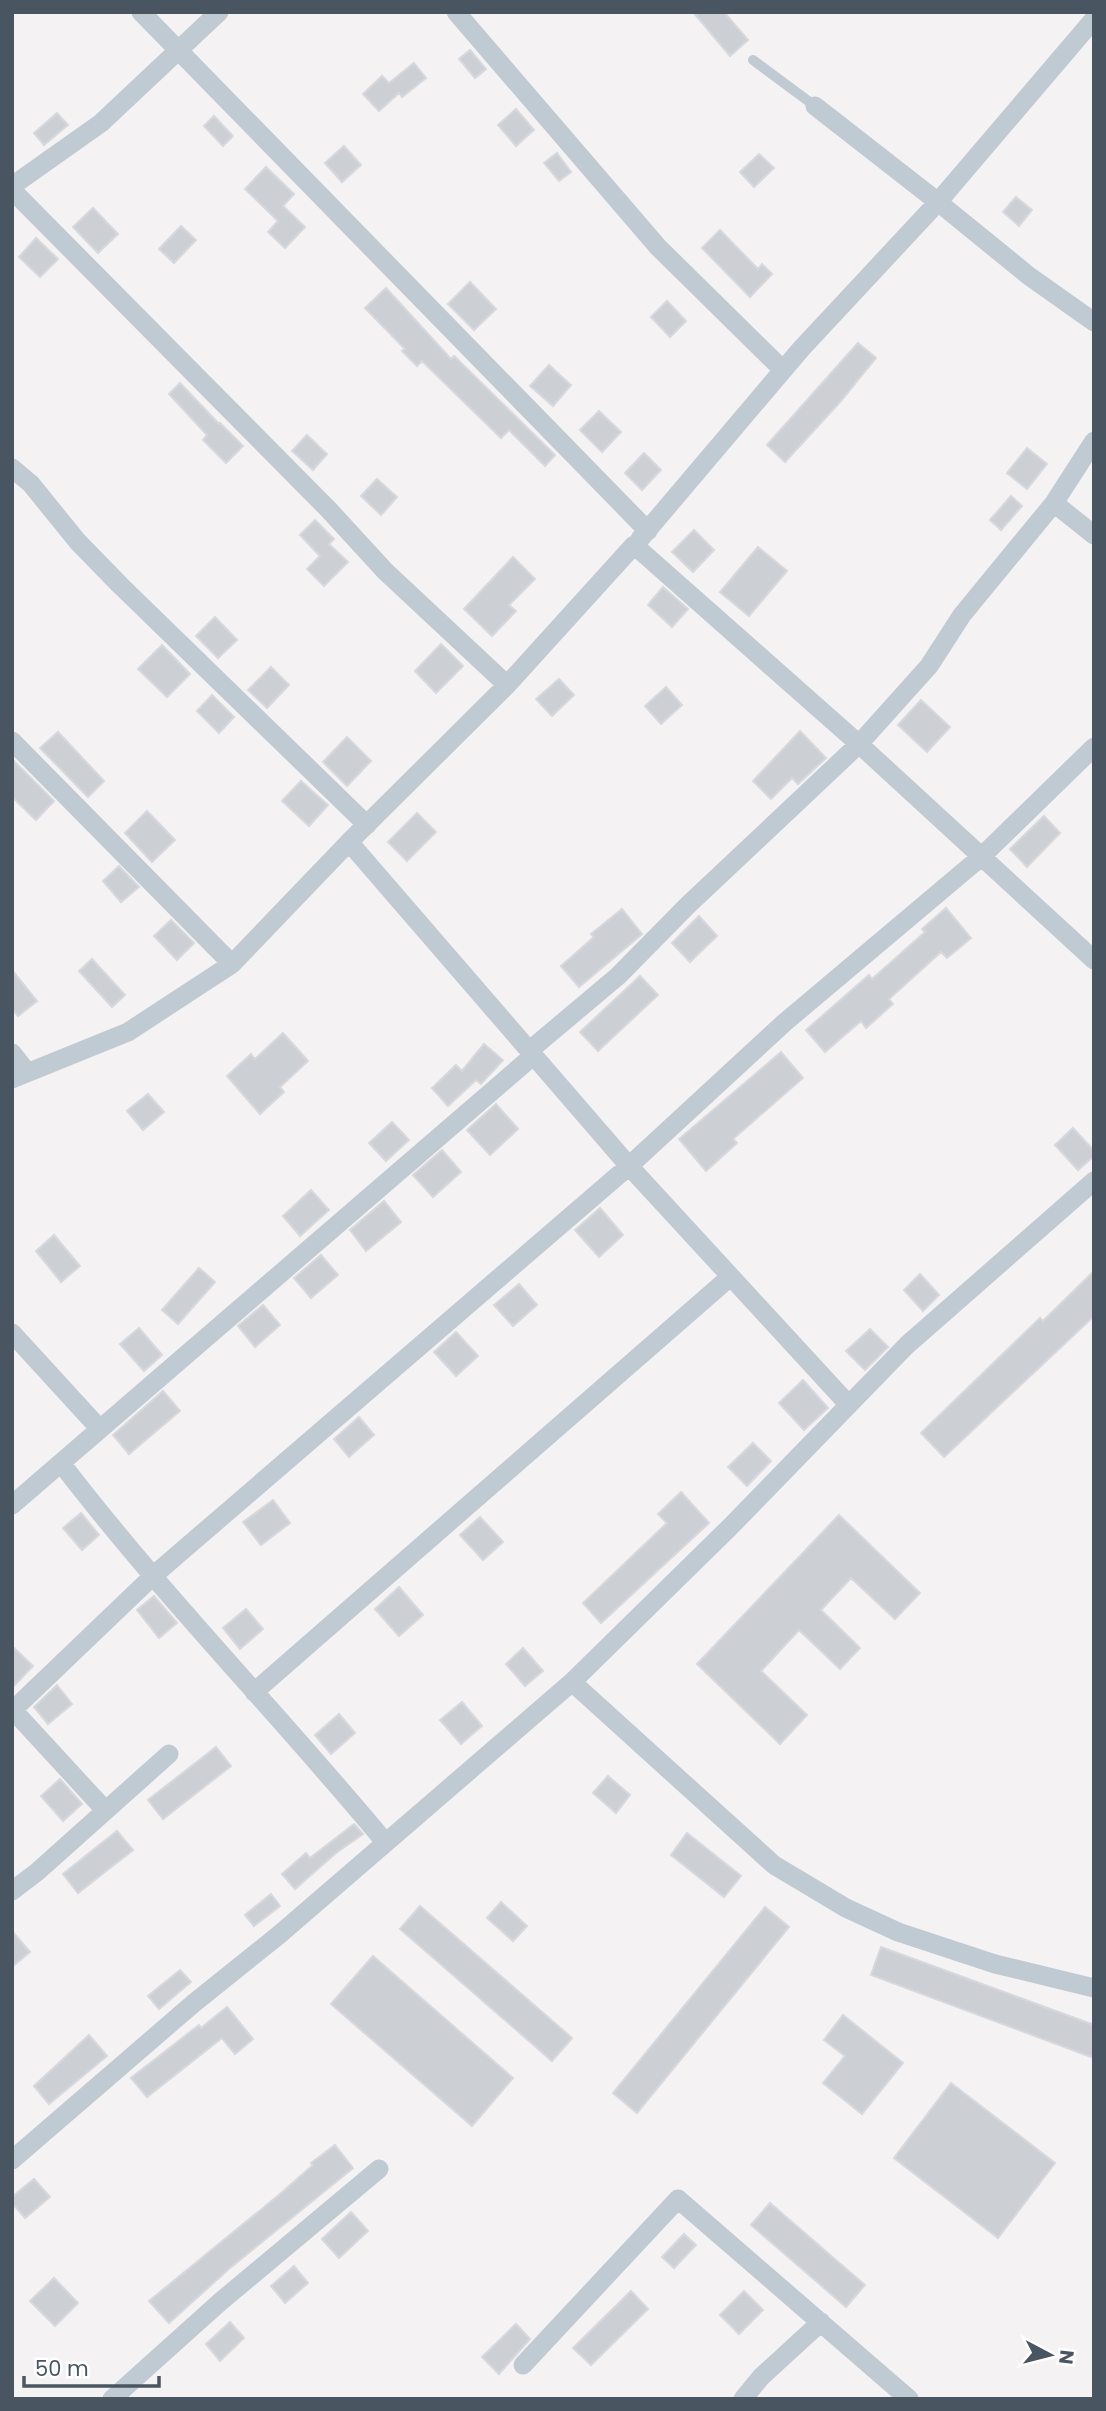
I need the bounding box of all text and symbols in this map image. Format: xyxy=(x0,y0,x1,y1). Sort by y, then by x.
north arrow xyxy=(1015,2320,1085,2390)
scale bar xyxy=(24,2344,159,2388)
text: N xyxy=(1052,2348,1081,2366)
text: 50 m xyxy=(35,2354,89,2383)

